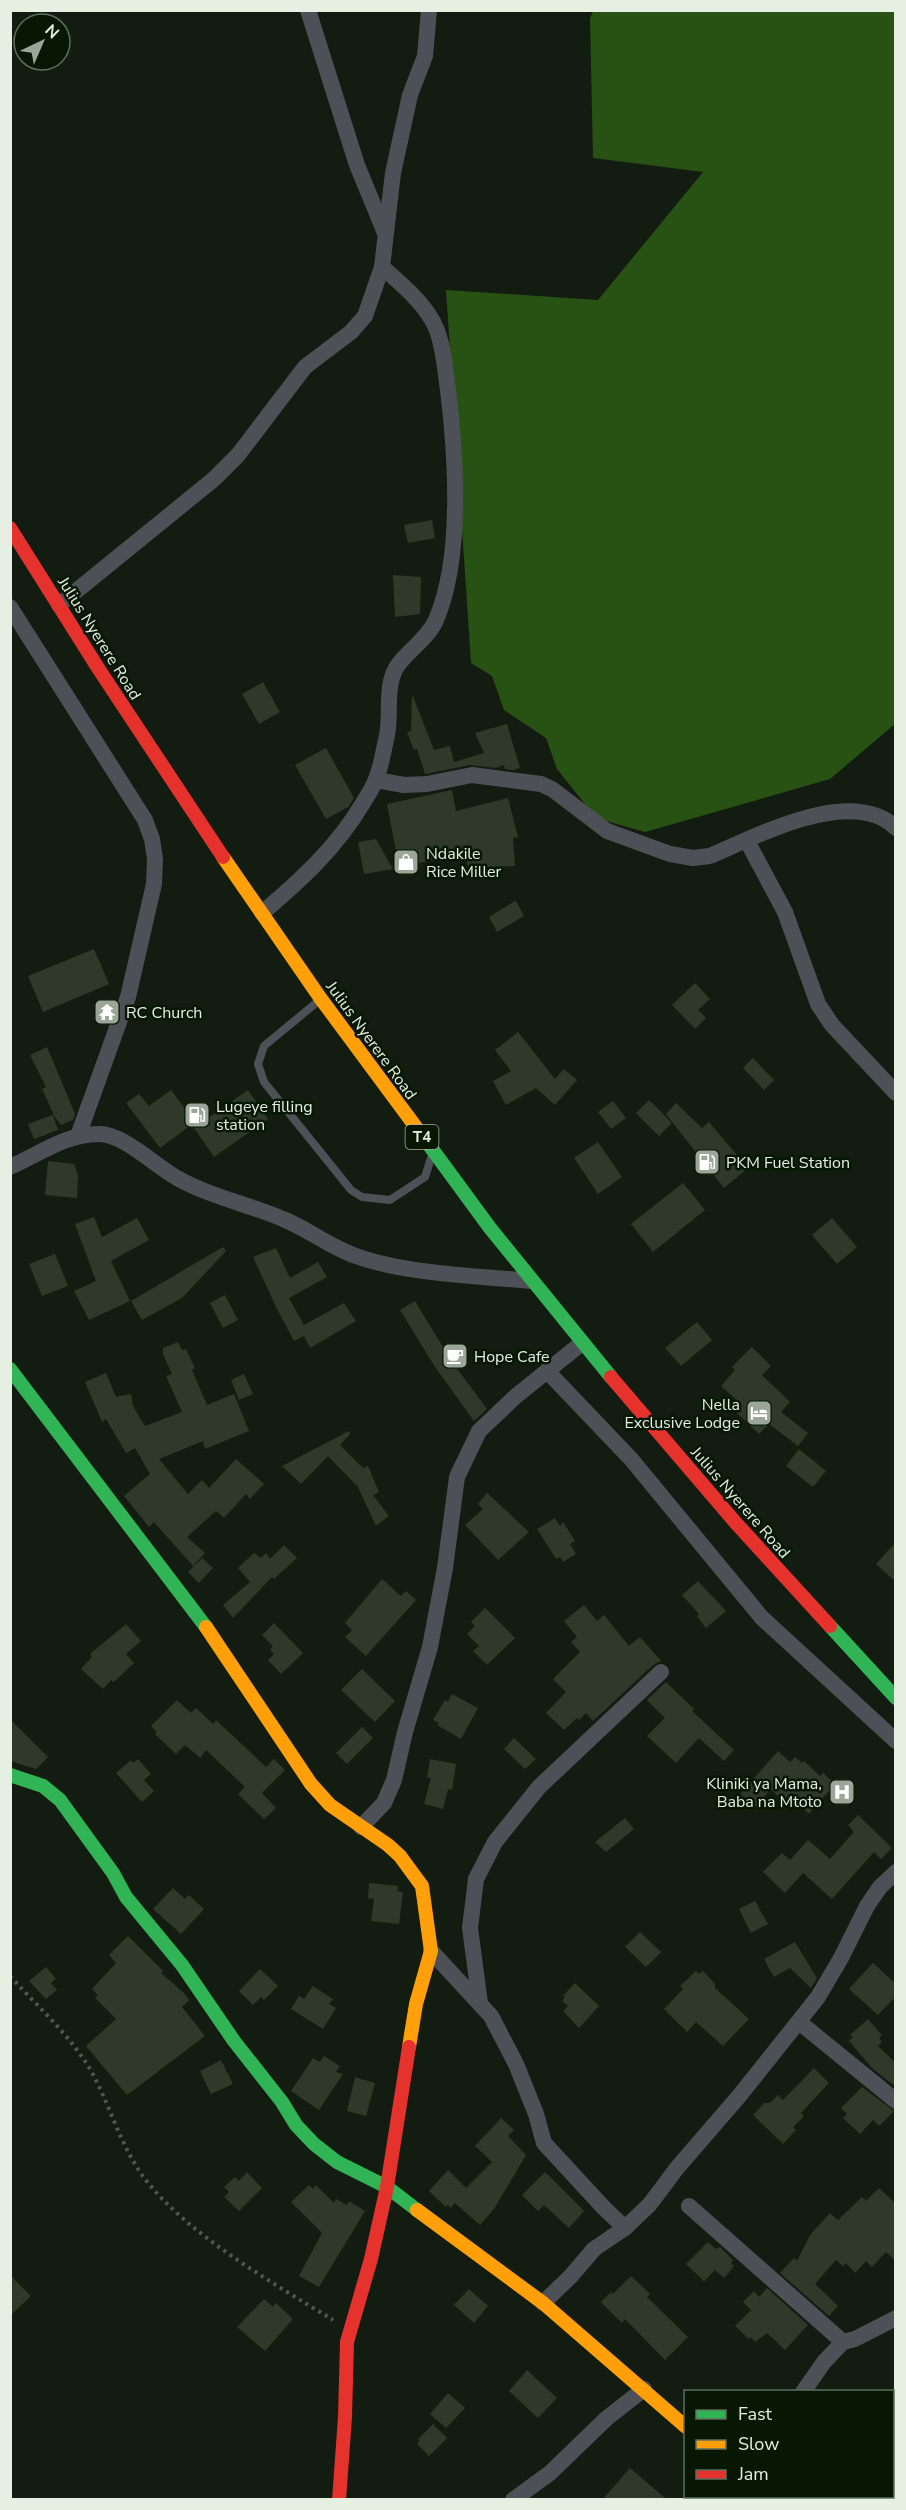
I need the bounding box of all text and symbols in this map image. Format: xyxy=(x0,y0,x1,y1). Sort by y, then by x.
north arrow xyxy=(12,12,72,72)
text: N xyxy=(40,20,64,44)
street label: Julius Nyerere Road xyxy=(52,572,146,704)
place label: Ndakile Rice Miller xyxy=(426,843,502,883)
shop icon: Ndakile Rice Miller xyxy=(391,847,421,877)
street label: Julius Nyerere Road xyxy=(320,976,422,1104)
temple icon: RC Church xyxy=(92,997,122,1027)
place label: RC Church xyxy=(126,1002,202,1024)
place label: Lugeye filling station xyxy=(216,1096,313,1136)
fuel station icon: Lugeye filling station xyxy=(182,1100,212,1130)
road number: T4 xyxy=(406,1125,438,1149)
fuel station icon: PKM Fuel Station xyxy=(692,1147,722,1177)
place label: PKM Fuel Station xyxy=(726,1152,850,1174)
cafe icon: Hope Cafe xyxy=(440,1341,470,1371)
place label: Hope Cafe xyxy=(474,1346,550,1368)
place label: Nella Exclusive Lodge xyxy=(624,1394,740,1434)
hotel icon: Nella Exclusive Lodge xyxy=(744,1398,774,1428)
street label: Julius Nyerere Road xyxy=(685,1441,795,1563)
place label: Kliniki ya Mama, Baba na Mtoto xyxy=(706,1773,822,1813)
hospital icon: Kliniki ya Mama, Baba na Mtoto xyxy=(827,1777,857,1807)
legend xyxy=(684,2390,894,2498)
text: Fast xyxy=(738,2402,773,2426)
text: Slow xyxy=(738,2432,779,2456)
text: Jam xyxy=(737,2462,769,2486)

